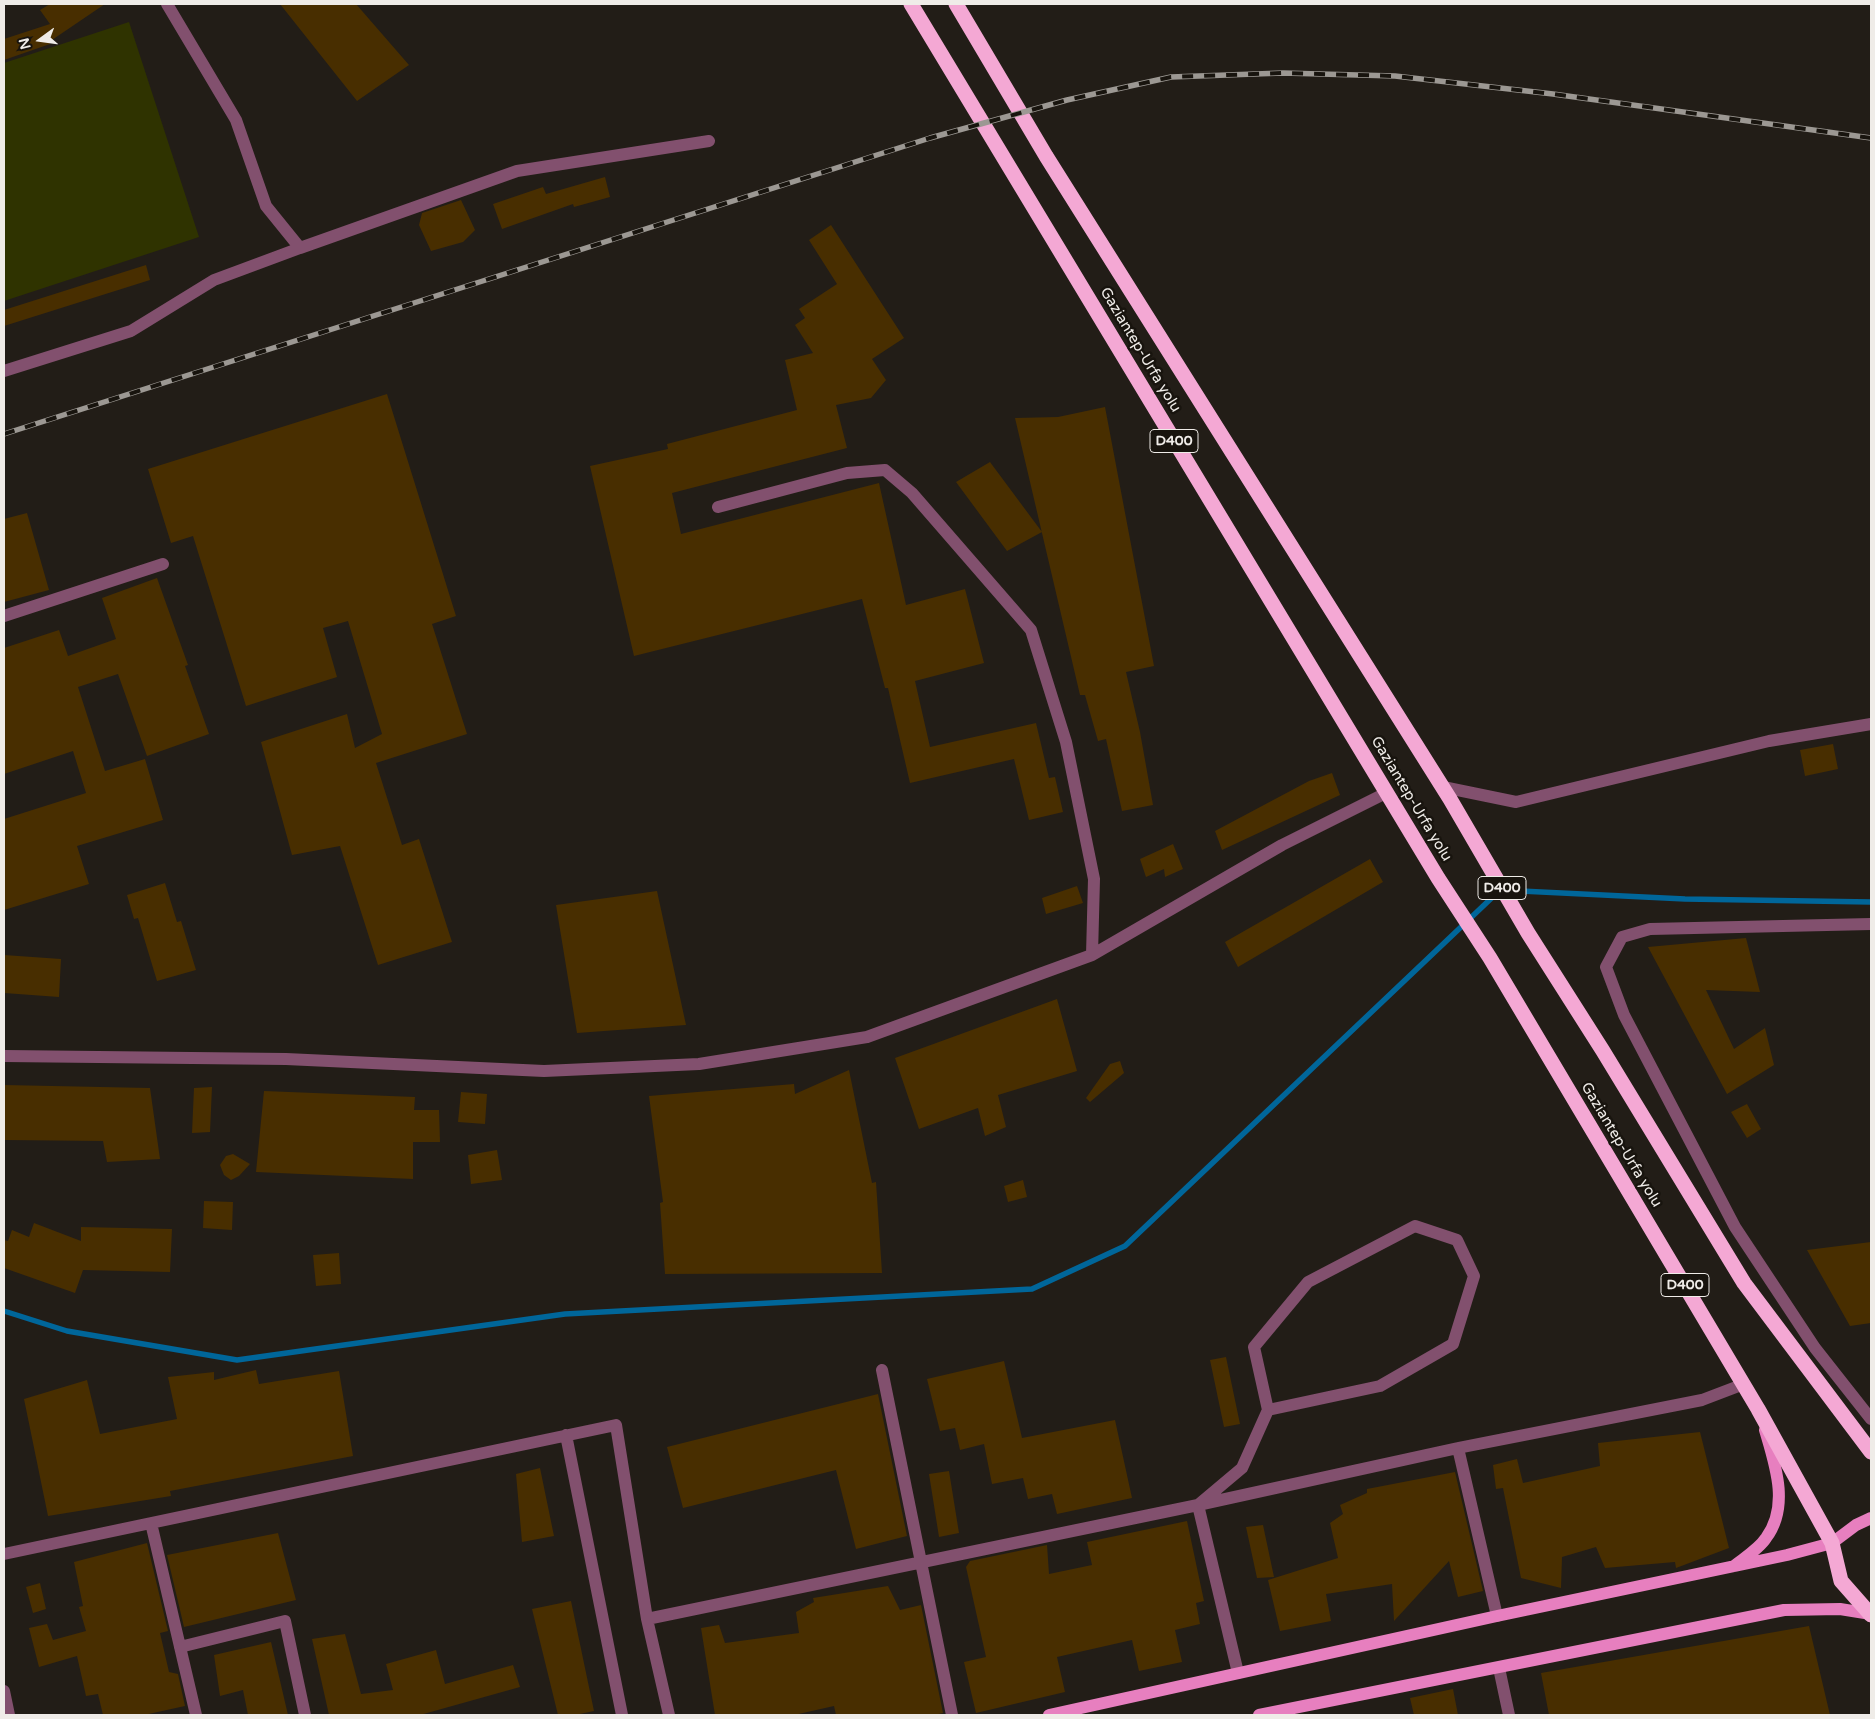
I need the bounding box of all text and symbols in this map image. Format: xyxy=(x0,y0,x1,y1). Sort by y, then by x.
north arrow xyxy=(15,15,65,65)
text: N xyxy=(15,36,35,51)
street label: Gaziantep-Urfa yolu xyxy=(1096,284,1184,416)
road number: D400 xyxy=(1150,430,1198,452)
street label: Gaziantep-Urfa yolu xyxy=(1367,733,1455,865)
road number: D400 xyxy=(1478,876,1526,900)
street label: Gaziantep-Urfa yolu xyxy=(1577,1079,1665,1211)
road number: D400 xyxy=(1661,1274,1709,1296)

